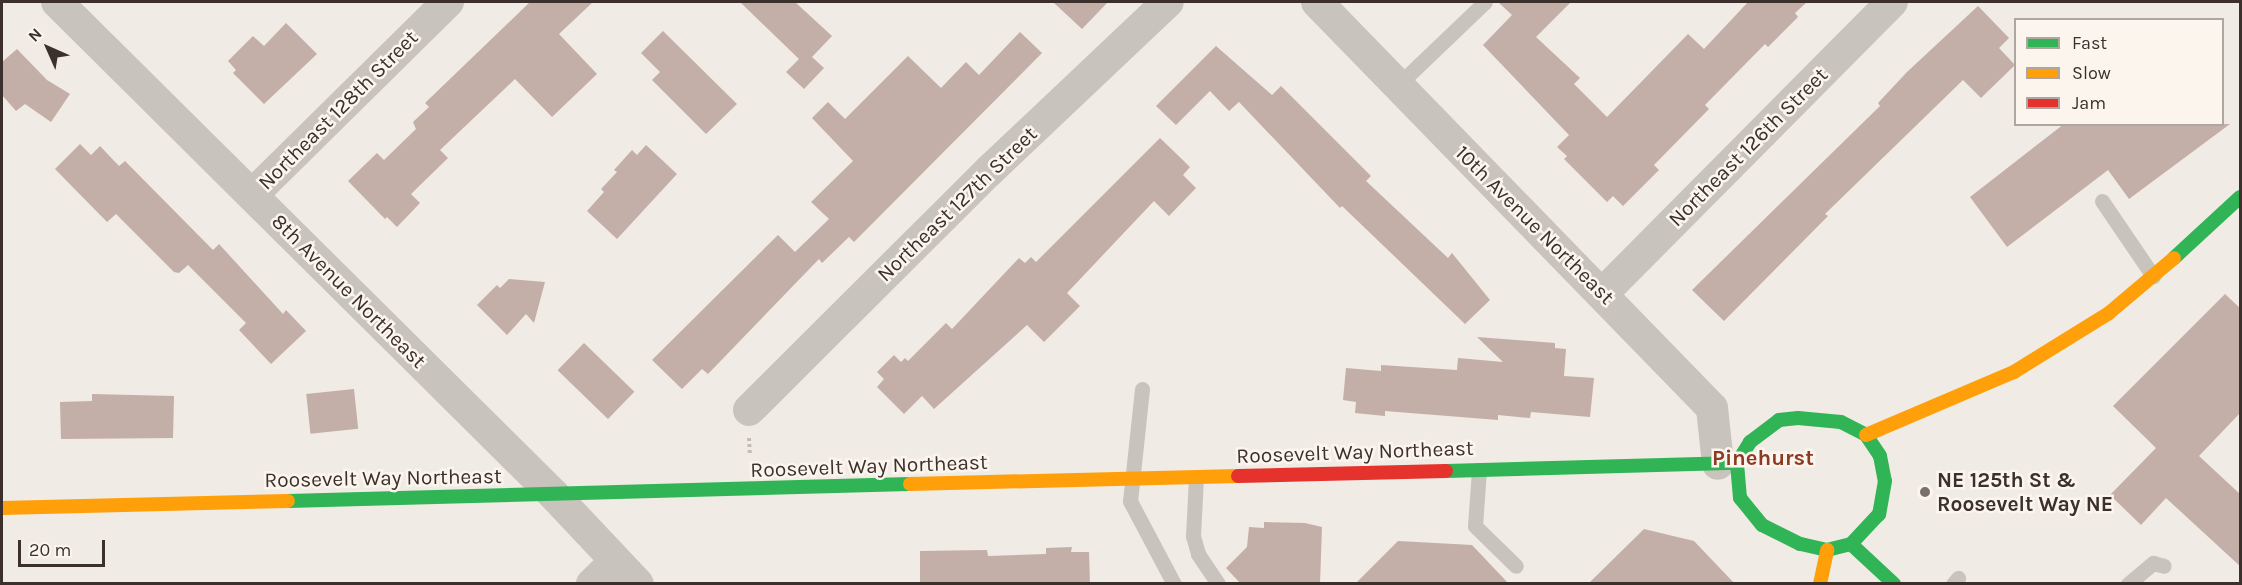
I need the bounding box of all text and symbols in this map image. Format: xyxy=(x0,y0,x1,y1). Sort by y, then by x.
north arrow xyxy=(18,18,78,78)
legend xyxy=(2014,18,2224,126)
text: N xyxy=(24,24,46,46)
street label: Northeast 128th Street xyxy=(253,25,423,195)
text: Fast xyxy=(2072,32,2107,54)
street label: Northeast 126th Street xyxy=(1663,62,1833,232)
text: Slow xyxy=(2072,62,2111,84)
text: Jam xyxy=(2072,92,2106,114)
street label: Northeast 127th Street xyxy=(872,121,1042,287)
street label: 10th Avenue Northeast xyxy=(1450,140,1620,310)
street label: 8th Avenue Northeast xyxy=(267,209,431,373)
street label: Roosevelt Way Northeast xyxy=(1236,435,1474,469)
district label: Pinehurst xyxy=(1712,446,1814,472)
street label: Roosevelt Way Northeast xyxy=(750,449,988,483)
street label: Roosevelt Way Northeast xyxy=(264,463,502,493)
place label: NE 125th St & Roosevelt Way NE xyxy=(1937,467,2113,517)
marker: NE 125th St & Roosevelt Way NE xyxy=(1918,485,1932,499)
scale bar xyxy=(21,528,108,566)
text: 20 m xyxy=(29,539,71,561)

